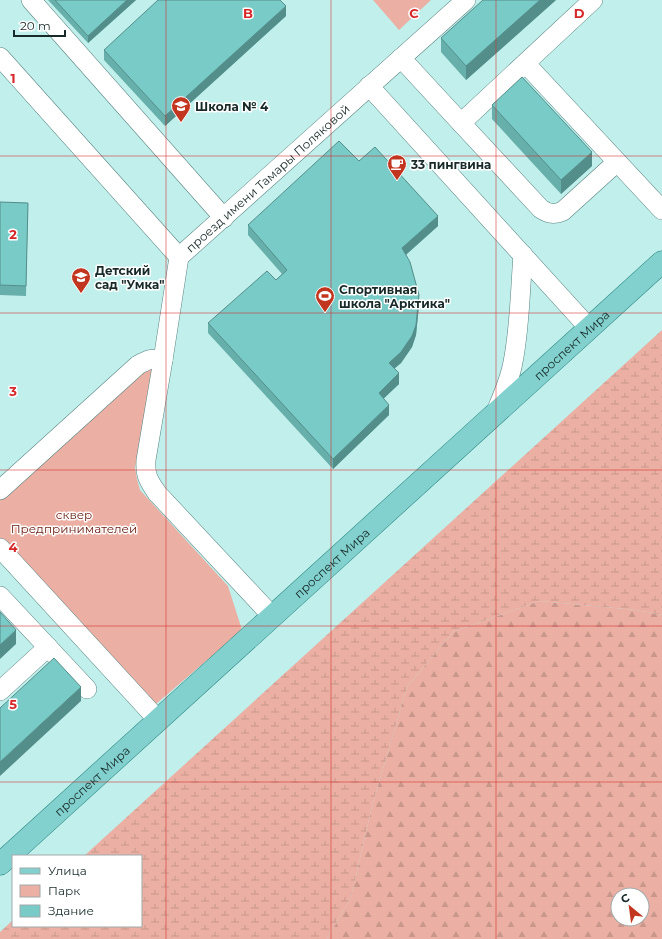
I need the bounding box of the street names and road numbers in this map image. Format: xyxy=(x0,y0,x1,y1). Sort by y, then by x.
street label: проезд имени Тамары Поляковой xyxy=(182,101,352,255)
street label: проспект Мира xyxy=(530,306,612,383)
street label: проспект Мира xyxy=(291,524,372,601)
street label: проспект Мира xyxy=(51,742,133,819)

